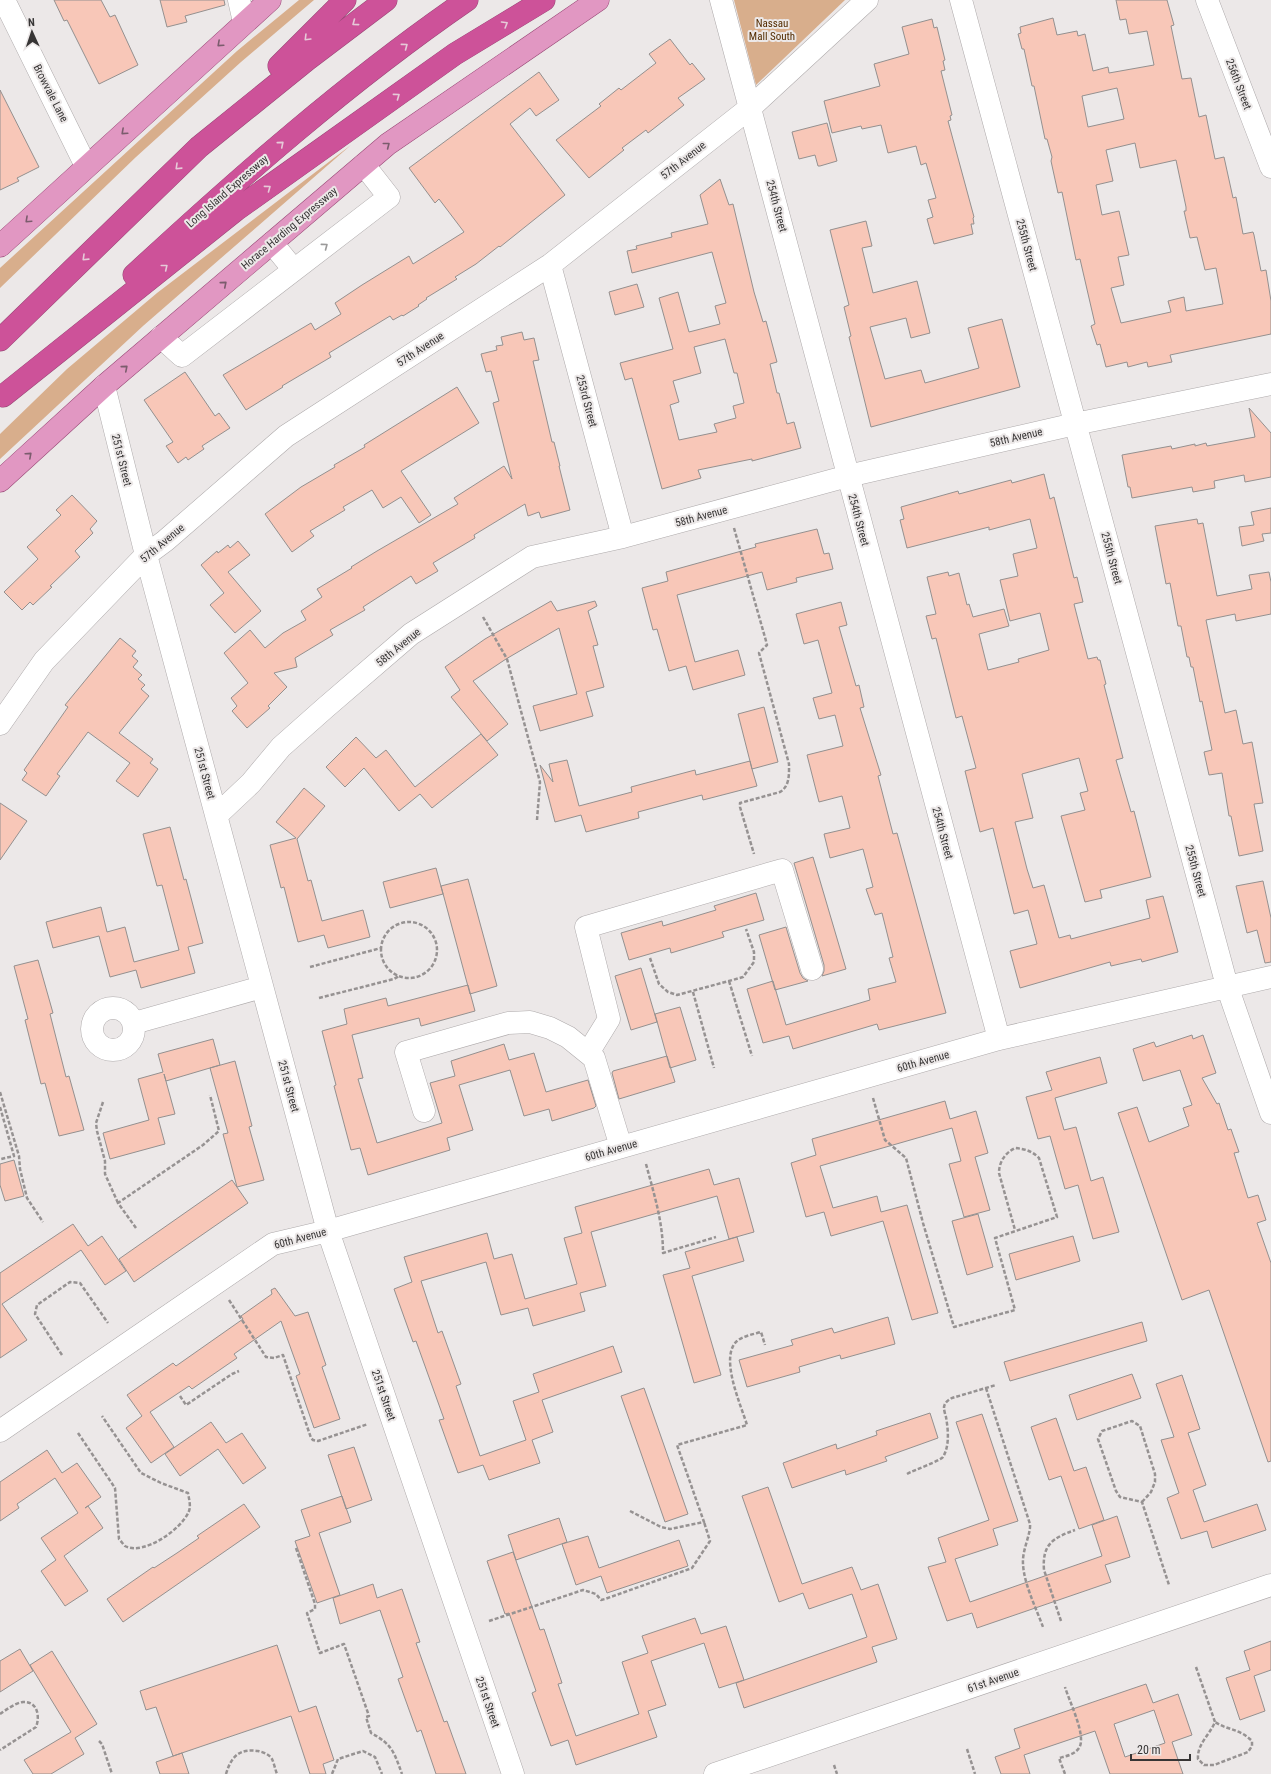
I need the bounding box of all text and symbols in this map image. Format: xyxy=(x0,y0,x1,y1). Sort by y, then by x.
north arrow xyxy=(12,12,52,52)
text: N xyxy=(28,16,35,29)
park label: Nassau Mall South xyxy=(749,17,795,43)
one-way arrow xyxy=(352,19,359,26)
one-way arrow xyxy=(501,21,508,28)
one-way arrow xyxy=(304,33,312,41)
one-way arrow xyxy=(217,40,225,47)
one-way arrow xyxy=(400,44,407,51)
street label: 256th Street xyxy=(1223,57,1254,111)
street label: Browvale Lane xyxy=(30,62,71,124)
one-way arrow xyxy=(392,94,399,101)
one-way arrow xyxy=(121,127,129,135)
street label: 57th Avenue xyxy=(658,139,708,182)
one-way arrow xyxy=(276,141,283,148)
one-way arrow xyxy=(383,142,390,149)
street label: Long Island Expressway xyxy=(184,152,271,230)
one-way arrow xyxy=(175,163,183,170)
street label: 254th Street xyxy=(763,179,790,233)
street label: Horace Harding Expressway xyxy=(239,184,340,272)
one-way arrow xyxy=(264,185,271,193)
one-way arrow xyxy=(25,215,33,223)
street label: 255th Street xyxy=(1013,218,1040,272)
one-way arrow xyxy=(320,244,327,251)
one-way arrow xyxy=(82,253,90,261)
one-way arrow xyxy=(161,265,168,272)
one-way arrow xyxy=(220,281,227,288)
street label: 57th Avenue xyxy=(394,329,446,369)
one-way arrow xyxy=(121,366,128,373)
street label: 253rd Street xyxy=(573,374,600,429)
street label: 58th Avenue xyxy=(989,425,1044,450)
street label: 251st Street xyxy=(109,433,134,487)
one-way arrow xyxy=(24,452,32,460)
street label: 254th Street xyxy=(845,493,872,547)
street label: 58th Avenue xyxy=(674,503,729,530)
street label: 57th Avenue xyxy=(138,521,187,566)
street label: 255th Street xyxy=(1098,531,1125,585)
street label: 58th Avenue xyxy=(373,625,423,669)
street label: 251st Street xyxy=(191,746,218,800)
street label: 254th Street xyxy=(929,806,956,860)
street label: 255th Street xyxy=(1182,844,1209,898)
street label: 60th Avenue xyxy=(896,1048,951,1075)
street label: 251st Street xyxy=(275,1059,302,1113)
street label: 60th Avenue xyxy=(584,1137,639,1164)
street label: 60th Avenue xyxy=(273,1225,328,1252)
street label: 251st Street xyxy=(369,1368,398,1422)
street label: 61st Avenue xyxy=(966,1666,1020,1695)
street label: 251st Street xyxy=(473,1675,502,1729)
scale bar xyxy=(1131,1736,1190,1762)
text: 20 m xyxy=(1137,1743,1161,1757)

